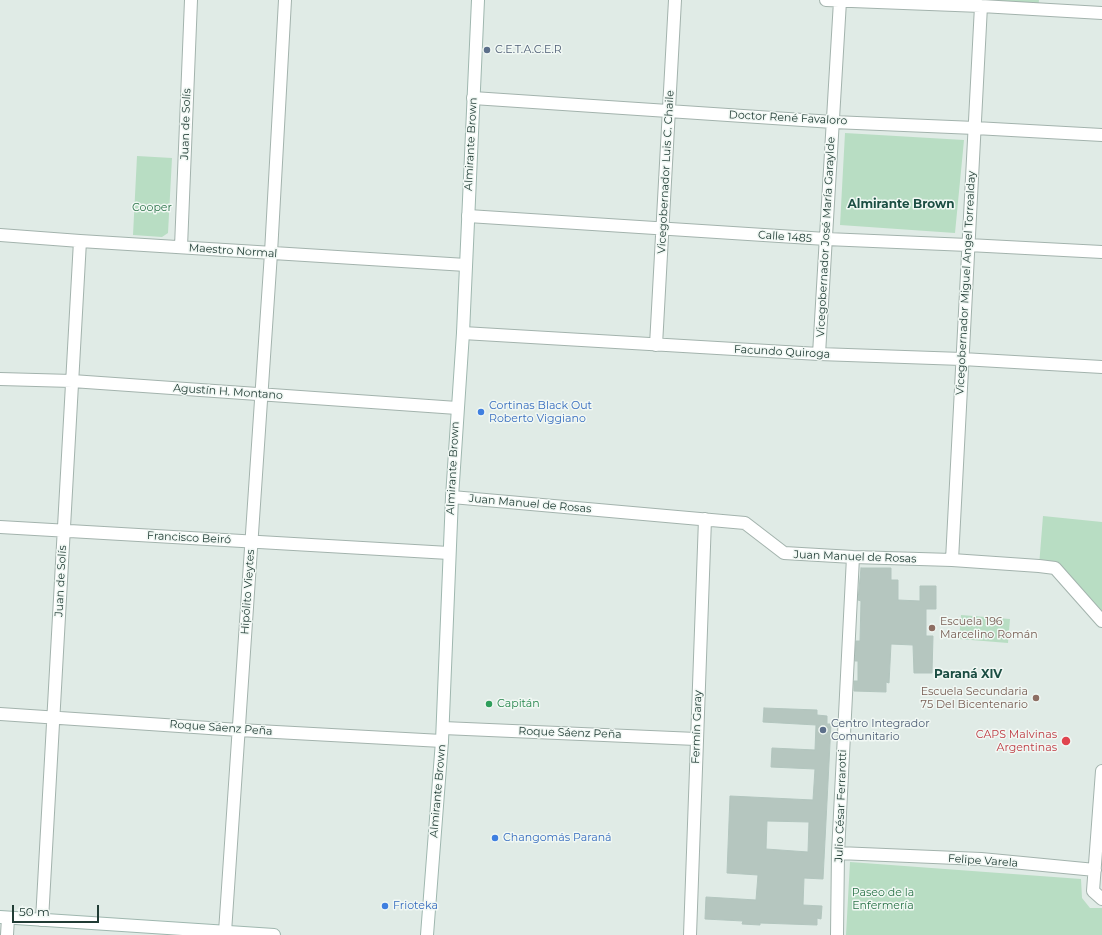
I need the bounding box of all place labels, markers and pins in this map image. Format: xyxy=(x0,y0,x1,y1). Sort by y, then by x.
place label: C.E.T.A.C.E.R xyxy=(495,43,562,57)
marker: C.E.T.A.C.E.R xyxy=(482,45,492,55)
place label: Cortinas Black Out Roberto Viggiano xyxy=(489,399,592,425)
marker: Cortinas Black Out Roberto Viggiano xyxy=(476,407,486,417)
place label: Escuela 196 Marcelino Román xyxy=(940,615,1038,641)
marker: Escuela 196 Marcelino Román xyxy=(927,623,937,633)
place label: Escuela Secundaria 75 Del Bicentenario xyxy=(921,685,1028,711)
marker: Escuela Secundaria 75 Del Bicentenario xyxy=(1031,693,1041,703)
place label: Capitán xyxy=(497,697,540,711)
marker: Capitán xyxy=(484,699,494,709)
place label: Centro Integrador Comunitario xyxy=(831,717,930,743)
marker: Centro Integrador Comunitario xyxy=(818,725,828,735)
place label: CAPS Malvinas Argentinas xyxy=(976,728,1057,754)
marker: CAPS Malvinas Argentinas xyxy=(1060,735,1072,747)
place label: Changomás Paraná xyxy=(503,831,612,845)
marker: Changomás Paraná xyxy=(490,833,500,843)
place label: Frioteka xyxy=(393,899,438,913)
marker: Frioteka xyxy=(380,901,390,911)

